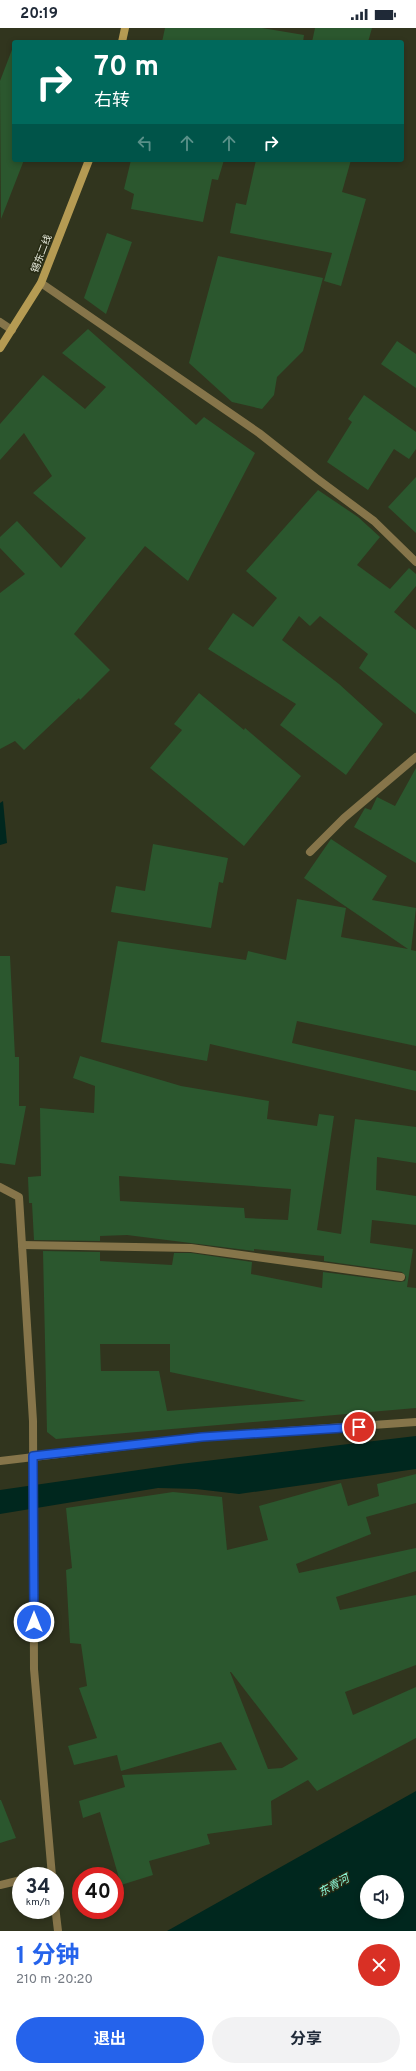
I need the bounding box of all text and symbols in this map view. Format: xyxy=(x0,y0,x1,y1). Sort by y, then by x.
text: 20:19 xyxy=(20,5,58,24)
text: 70 m xyxy=(94,50,159,86)
icon: right xyxy=(28,56,80,108)
text: 右转 xyxy=(94,90,130,113)
icon: left xyxy=(134,132,156,154)
icon: ahead xyxy=(176,132,198,154)
icon: ahead xyxy=(218,132,240,154)
icon: right xyxy=(260,132,282,154)
street label: 锡东二线 xyxy=(29,233,55,275)
pin xyxy=(342,1410,376,1444)
icon: arrive xyxy=(348,1416,370,1438)
position arrow xyxy=(13,1601,55,1643)
speed limit sign: 40 xyxy=(72,1867,124,1919)
water label: 东青河 xyxy=(316,1871,354,1900)
text: 34 xyxy=(26,1875,50,1901)
map controls xyxy=(360,1875,404,1919)
button: sound xyxy=(360,1875,404,1919)
text: km/h xyxy=(26,1896,50,1909)
text: 1 分钟 xyxy=(16,1942,80,1972)
button: close xyxy=(358,1944,400,1986)
text: 210 m · 20:20 xyxy=(16,1972,93,1988)
button: 退出 xyxy=(16,2017,204,2063)
button: 分享 xyxy=(212,2017,400,2063)

